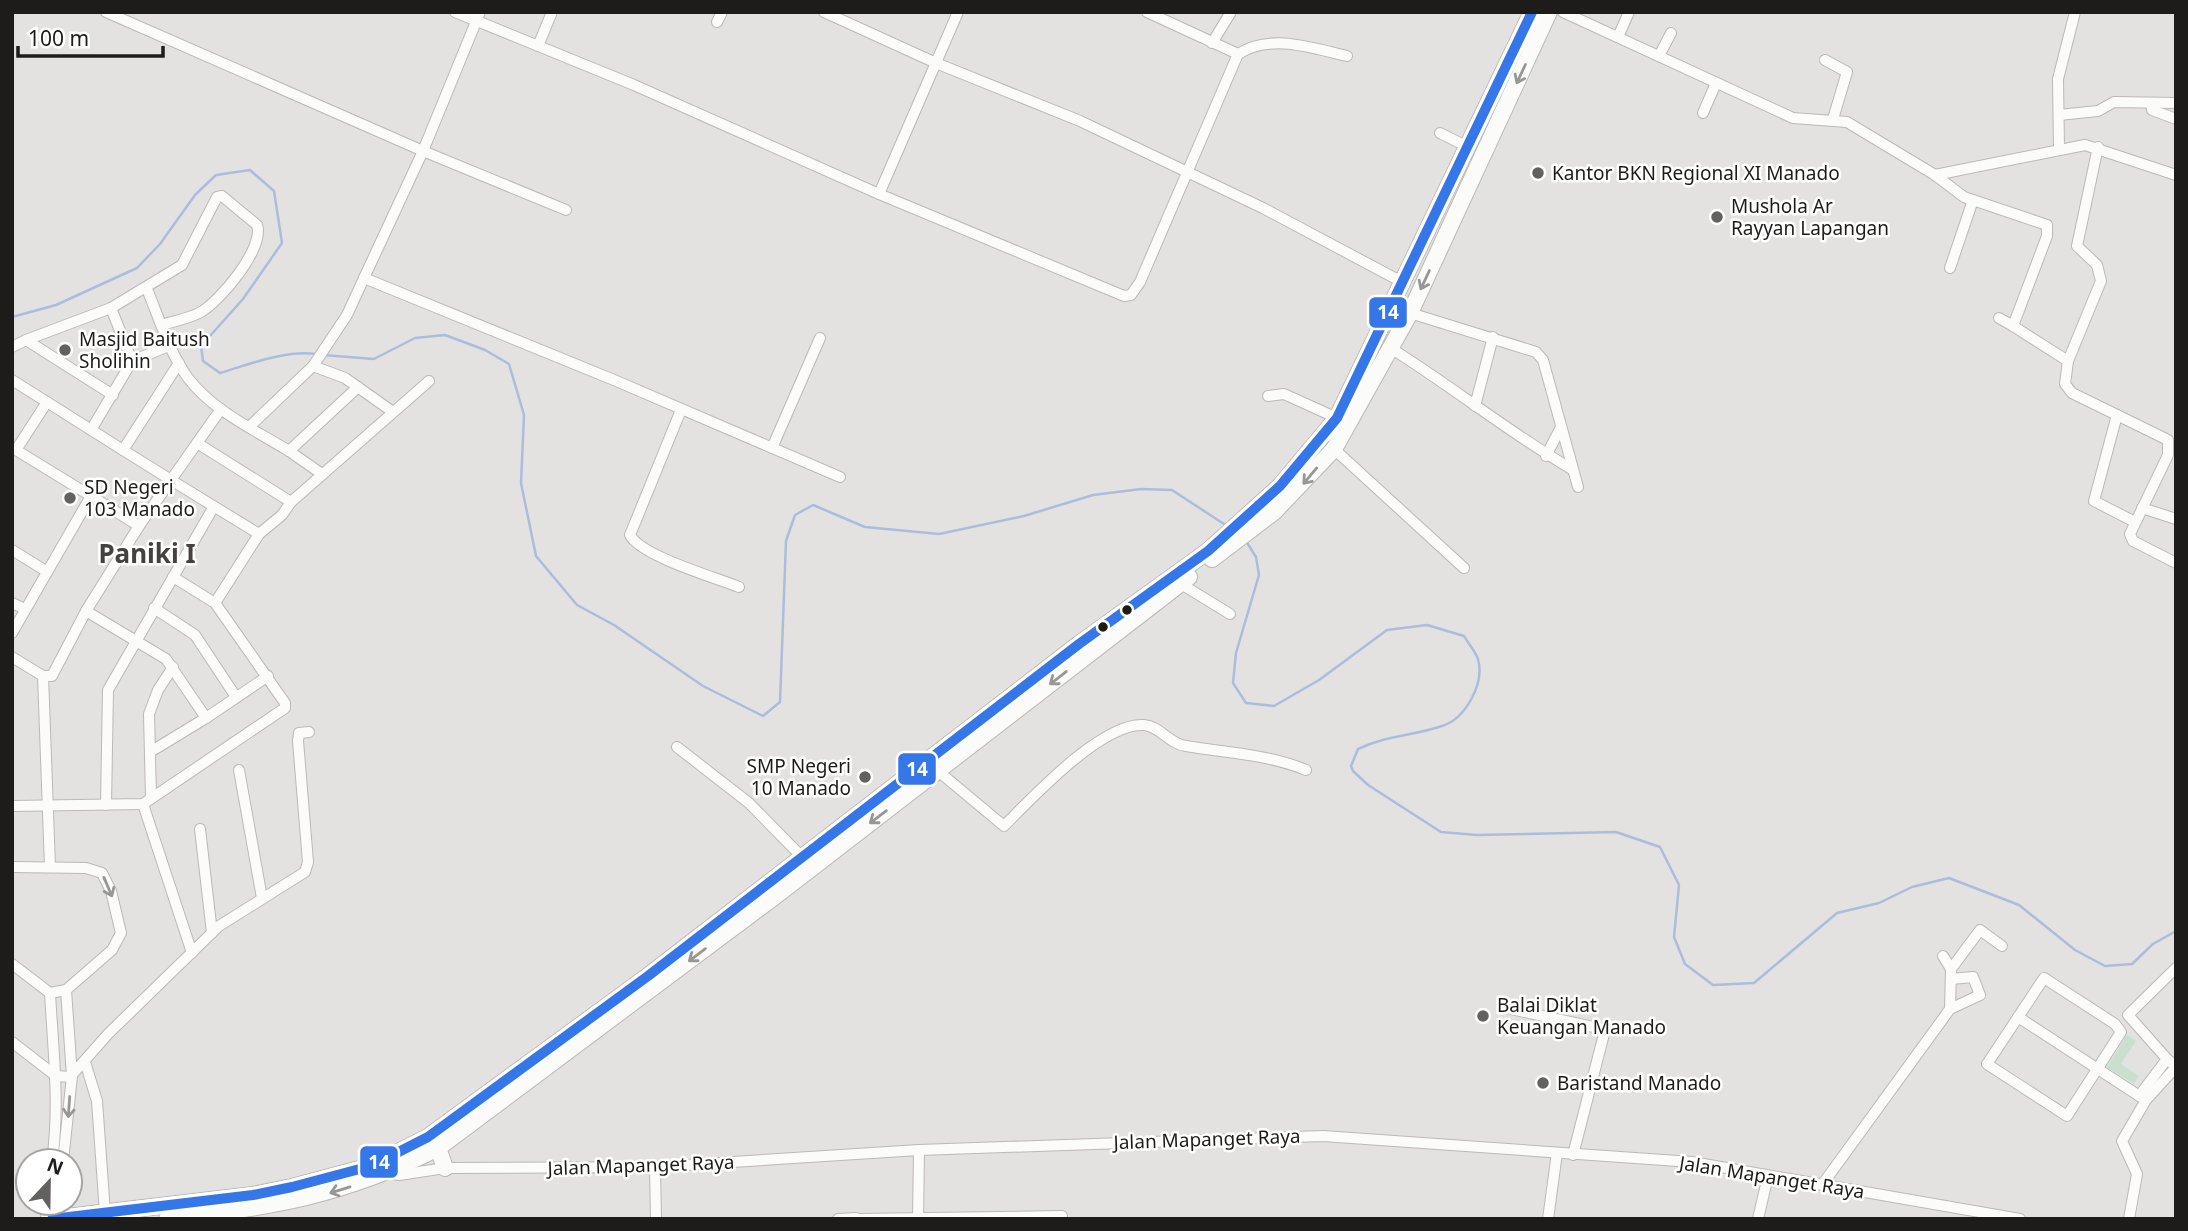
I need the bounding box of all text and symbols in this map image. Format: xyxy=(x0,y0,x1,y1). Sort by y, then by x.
scale bar xyxy=(18,14,163,58)
text: 100 m xyxy=(28,24,89,52)
one-way arrow xyxy=(1514,63,1527,84)
place label: Kantor BKN Regional XI Manado xyxy=(1552,160,1840,186)
marker: Kantor BKN Regional XI Manado xyxy=(1530,165,1546,181)
place label: Mushola Ar Rayyan Lapangan xyxy=(1731,193,1889,241)
marker: Mushola Ar Rayyan Lapangan xyxy=(1709,209,1725,225)
one-way arrow xyxy=(1418,269,1431,291)
line badge: 14 xyxy=(1368,296,1408,329)
text: 14 xyxy=(1377,299,1399,325)
place label: Masjid Baitush Sholihin xyxy=(79,326,210,374)
marker: Masjid Baitush Sholihin xyxy=(57,342,73,358)
one-way arrow xyxy=(1302,466,1318,484)
place label: SD Negeri 103 Manado xyxy=(84,474,195,522)
marker: SD Negeri 103 Manado xyxy=(62,490,78,506)
district label: Paniki I xyxy=(98,535,196,571)
unlabelled marker xyxy=(1120,603,1134,617)
unlabelled marker xyxy=(1096,620,1110,634)
one-way arrow xyxy=(1049,671,1068,686)
line badge: 14 xyxy=(897,752,937,786)
place label: SMP Negeri 10 Manado xyxy=(747,753,851,801)
text: 14 xyxy=(906,756,928,782)
marker: SMP Negeri 10 Manado xyxy=(857,769,873,785)
one-way arrow xyxy=(869,810,888,825)
one-way arrow xyxy=(103,876,116,897)
one-way arrow xyxy=(688,948,707,963)
place label: Balai Diklat Keuangan Manado xyxy=(1497,992,1666,1040)
marker: Balai Diklat Keuangan Manado xyxy=(1475,1008,1491,1024)
place label: Baristand Manado xyxy=(1557,1070,1721,1096)
marker: Baristand Manado xyxy=(1535,1075,1551,1091)
one-way arrow xyxy=(63,1095,76,1118)
street label: Jalan Mapanget Raya xyxy=(1111,1123,1301,1155)
line badge: 14 xyxy=(359,1145,399,1179)
north arrow xyxy=(14,1147,84,1217)
text: 14 xyxy=(368,1149,390,1175)
street label: Jalan Mapanget Raya xyxy=(545,1149,735,1181)
street label: Jalan Mapanget Raya xyxy=(1676,1149,1866,1204)
text: N xyxy=(43,1151,67,1181)
one-way arrow xyxy=(329,1184,351,1197)

